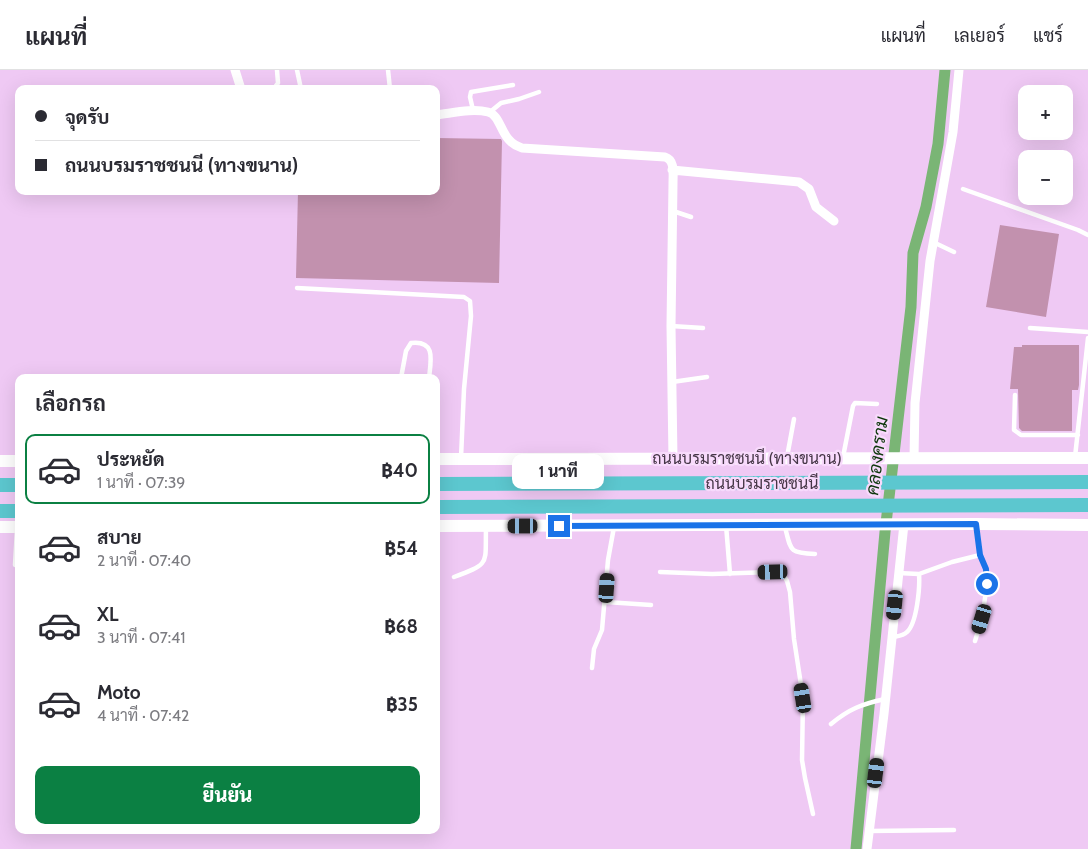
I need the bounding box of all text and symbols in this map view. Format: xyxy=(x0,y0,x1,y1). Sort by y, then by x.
text: แผนที่ xyxy=(25,22,87,51)
text: แผนที่ xyxy=(881,25,926,47)
text: เลเยอร์ xyxy=(954,25,1005,47)
text: แชร์ xyxy=(1033,25,1063,47)
map controls xyxy=(1018,85,1073,205)
button: + xyxy=(1018,85,1073,140)
text: จุดรับ xyxy=(65,106,109,129)
button: − xyxy=(1018,150,1073,205)
text: ถนนบรมราชชนนี (ทางขนาน) xyxy=(65,154,298,177)
text: เลือกรถ xyxy=(35,390,106,417)
water label: คลองคราม xyxy=(861,415,893,497)
icon: car xyxy=(37,447,82,492)
street label: ถนนบรมราชชนนี (ทางขนาน) xyxy=(652,447,842,468)
text: ประหยัด xyxy=(97,448,165,471)
callout: 1 นาที xyxy=(513,454,605,488)
text: ฿40 xyxy=(381,459,418,482)
text: 1 นาที xyxy=(538,462,578,481)
street label: ถนนบรมราชชนนี xyxy=(706,472,818,493)
text: 1 นาที · 07:39 xyxy=(97,473,185,492)
route end xyxy=(548,515,570,537)
car xyxy=(508,519,538,534)
icon: car xyxy=(37,525,82,570)
text: สบาย xyxy=(97,526,142,549)
text: ฿54 xyxy=(384,537,418,560)
text: 2 นาที · 07:40 xyxy=(97,551,191,570)
car xyxy=(757,564,788,580)
car xyxy=(598,573,615,603)
route start xyxy=(976,573,998,595)
car xyxy=(885,589,904,621)
car xyxy=(970,602,993,636)
icon: car xyxy=(37,603,82,648)
text: XL xyxy=(97,603,118,626)
text: ฿68 xyxy=(384,615,418,638)
text: 3 นาที · 07:41 xyxy=(97,628,186,647)
icon: car xyxy=(37,681,82,726)
text: Moto xyxy=(97,681,141,704)
car xyxy=(793,682,812,714)
text: ฿35 xyxy=(386,693,418,716)
text: 4 นาที · 07:42 xyxy=(97,706,189,725)
car xyxy=(866,757,885,789)
button: ยืนยัน xyxy=(35,766,420,824)

